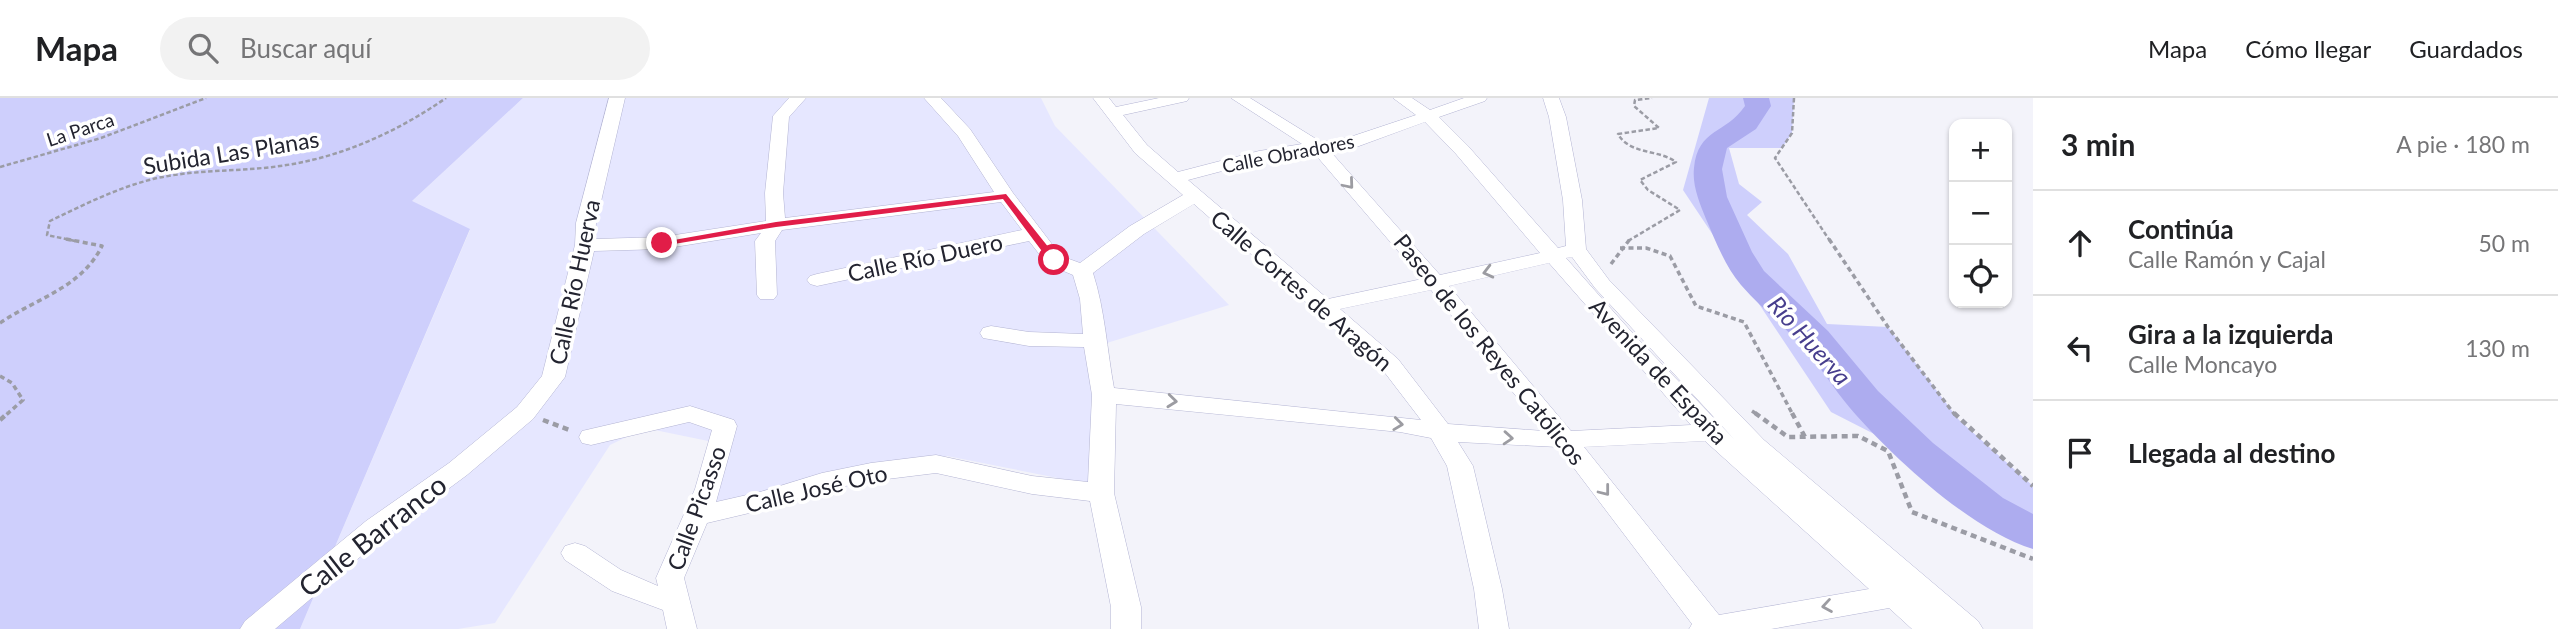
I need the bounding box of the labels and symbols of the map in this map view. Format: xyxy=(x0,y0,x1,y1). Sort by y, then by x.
street label: La Parca xyxy=(43,107,117,151)
street label: Subida Las Planas xyxy=(141,124,321,180)
street label: Calle Obradores xyxy=(1220,129,1356,177)
one-way arrow xyxy=(1341,176,1353,189)
street label: Calle Río Huerva xyxy=(543,197,605,367)
street label: Calle Cortes de Aragón xyxy=(1206,204,1398,376)
route end xyxy=(646,227,677,258)
street label: Calle Río Duero xyxy=(845,227,1005,287)
street label: Paseo de los Reyes Católicos xyxy=(1388,228,1592,470)
route start xyxy=(1038,244,1069,275)
one-way arrow xyxy=(1482,263,1494,278)
water label: Río Huerva xyxy=(1762,289,1858,391)
street label: Avenida de España xyxy=(1584,292,1734,450)
one-way arrow xyxy=(1167,393,1178,408)
one-way arrow xyxy=(1392,417,1404,432)
one-way arrow xyxy=(1503,430,1514,445)
street label: Calle Picasso xyxy=(661,442,731,574)
street label: Calle José Oto xyxy=(742,458,890,518)
street label: Calle Barranco xyxy=(291,467,453,603)
one-way arrow xyxy=(1596,483,1609,495)
one-way arrow xyxy=(1821,599,1833,614)

